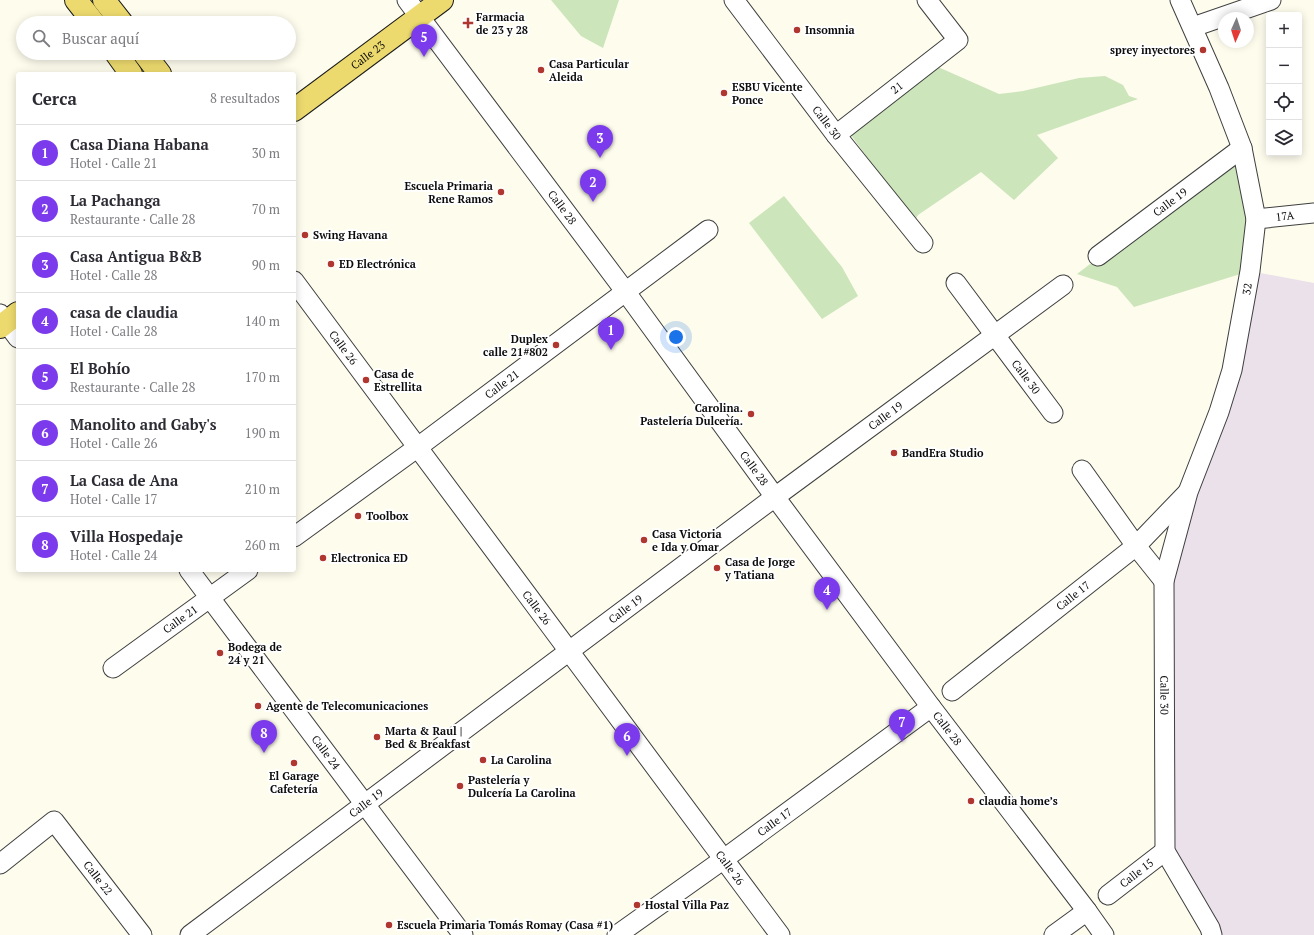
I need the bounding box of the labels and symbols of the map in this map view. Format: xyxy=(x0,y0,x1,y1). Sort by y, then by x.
place label: Farmacia de 23 y 28 xyxy=(476,10,528,37)
north arrow xyxy=(1218,12,1254,48)
marker: Farmacia de 23 y 28 xyxy=(463,18,473,28)
place label: Insomnia xyxy=(805,23,855,37)
pin: 5 xyxy=(411,24,437,57)
marker: Insomnia xyxy=(792,25,802,35)
street label: Calle 23 xyxy=(348,38,388,72)
place label: sprey inyectores xyxy=(1110,43,1195,57)
marker: sprey inyectores xyxy=(1198,45,1208,55)
place label: Casa Particular Aleida xyxy=(549,57,629,84)
marker: Casa Particular Aleida xyxy=(536,65,546,75)
street label: 21 xyxy=(888,79,906,97)
place label: ESBU Vicente Ponce xyxy=(732,80,803,107)
marker: ESBU Vicente Ponce xyxy=(719,88,729,98)
street label: Calle 30 xyxy=(809,103,844,143)
pin: 3 xyxy=(587,125,613,158)
pin: 2 xyxy=(580,169,606,202)
place label: Escuela Primaria Rene Ramos xyxy=(404,179,493,206)
street label: Calle 19 xyxy=(1150,185,1190,219)
marker: Escuela Primaria Rene Ramos xyxy=(496,187,506,197)
street label: Calle 28 xyxy=(545,187,580,227)
street label: 17A xyxy=(1275,208,1295,224)
place label: Swing Havana xyxy=(313,228,388,242)
marker: Swing Havana xyxy=(300,230,310,240)
place label: ED Electrónica xyxy=(339,257,416,271)
marker: ED Electrónica xyxy=(326,259,336,269)
street label: 32 xyxy=(1239,282,1255,296)
pin: 1 xyxy=(598,317,624,350)
your location xyxy=(666,327,686,347)
street label: Calle 26 xyxy=(326,328,361,368)
place label: Duplex calle 21#802 xyxy=(483,332,549,359)
marker: Duplex calle 21#802 xyxy=(551,340,561,350)
street label: Calle 30 xyxy=(1009,357,1043,397)
place label: Casa de Estrellita xyxy=(374,367,422,394)
street label: Calle 21 xyxy=(482,367,522,402)
marker: Casa de Estrellita xyxy=(361,375,371,385)
street label: Calle 19 xyxy=(866,398,906,433)
place label: Carolina. Pastelería Dulcería. xyxy=(640,401,743,428)
marker: Carolina. Pastelería Dulcería. xyxy=(746,409,756,419)
place label: BandEra Studio xyxy=(902,446,984,460)
street label: Calle 28 xyxy=(737,448,771,488)
marker: BandEra Studio xyxy=(889,448,899,458)
place label: Toolbox xyxy=(366,509,409,523)
marker: Toolbox xyxy=(353,511,363,521)
place label: Casa Victoria e Ida y Omar xyxy=(652,527,722,554)
marker: Casa Victoria e Ida y Omar xyxy=(639,535,649,545)
place label: Electronica ED xyxy=(331,551,408,565)
marker: Electronica ED xyxy=(318,553,328,563)
place label: Casa de Jorge y Tatiana xyxy=(724,555,795,582)
marker: Casa de Jorge y Tatiana xyxy=(712,563,722,573)
pin: 4 xyxy=(814,577,840,610)
street label: Calle 17 xyxy=(1053,578,1093,613)
street label: Calle 26 xyxy=(519,588,554,628)
street label: Calle 19 xyxy=(606,592,645,626)
street label: Calle 21 xyxy=(160,602,200,636)
place label: Bodega de 24 y 21 xyxy=(228,640,282,667)
marker: Bodega de 24 y 21 xyxy=(215,648,225,658)
street label: Calle 30 xyxy=(1157,676,1171,715)
place label: Agente de Telecomunicaciones xyxy=(266,699,428,713)
marker: Agente de Telecomunicaciones xyxy=(253,701,263,711)
pin: 7 xyxy=(889,709,915,742)
street label: Calle 28 xyxy=(930,709,965,748)
pin: 8 xyxy=(251,720,277,753)
pin: 6 xyxy=(614,723,640,756)
place label: Marta & Raul | Bed & Breakfast xyxy=(385,724,471,751)
street label: Calle 24 xyxy=(308,732,343,772)
marker: Marta & Raul | Bed & Breakfast xyxy=(372,732,382,742)
place label: La Carolina xyxy=(491,753,552,767)
marker: La Carolina xyxy=(478,755,488,765)
marker: El Garage Cafetería xyxy=(289,758,299,768)
place label: El Garage Cafetería xyxy=(269,769,319,796)
place label: Pastelería y Dulcería La Carolina xyxy=(468,773,576,800)
marker: Pastelería y Dulcería La Carolina xyxy=(455,781,465,791)
street label: Calle 19 xyxy=(346,786,386,821)
place label: claudia home’s xyxy=(979,794,1058,808)
marker: claudia home’s xyxy=(966,796,976,806)
street label: Calle 17 xyxy=(755,805,795,839)
street label: Calle 26 xyxy=(713,848,747,888)
street label: Calle 15 xyxy=(1117,855,1156,891)
street label: Calle 22 xyxy=(80,858,116,898)
place label: Hostal Villa Paz xyxy=(645,898,729,912)
marker: Hostal Villa Paz xyxy=(632,900,642,910)
place label: Escuela Primaria Tomás Romay (Casa #1) xyxy=(397,918,613,932)
marker: Escuela Primaria Tomás Romay (Casa #1) xyxy=(384,920,394,930)

